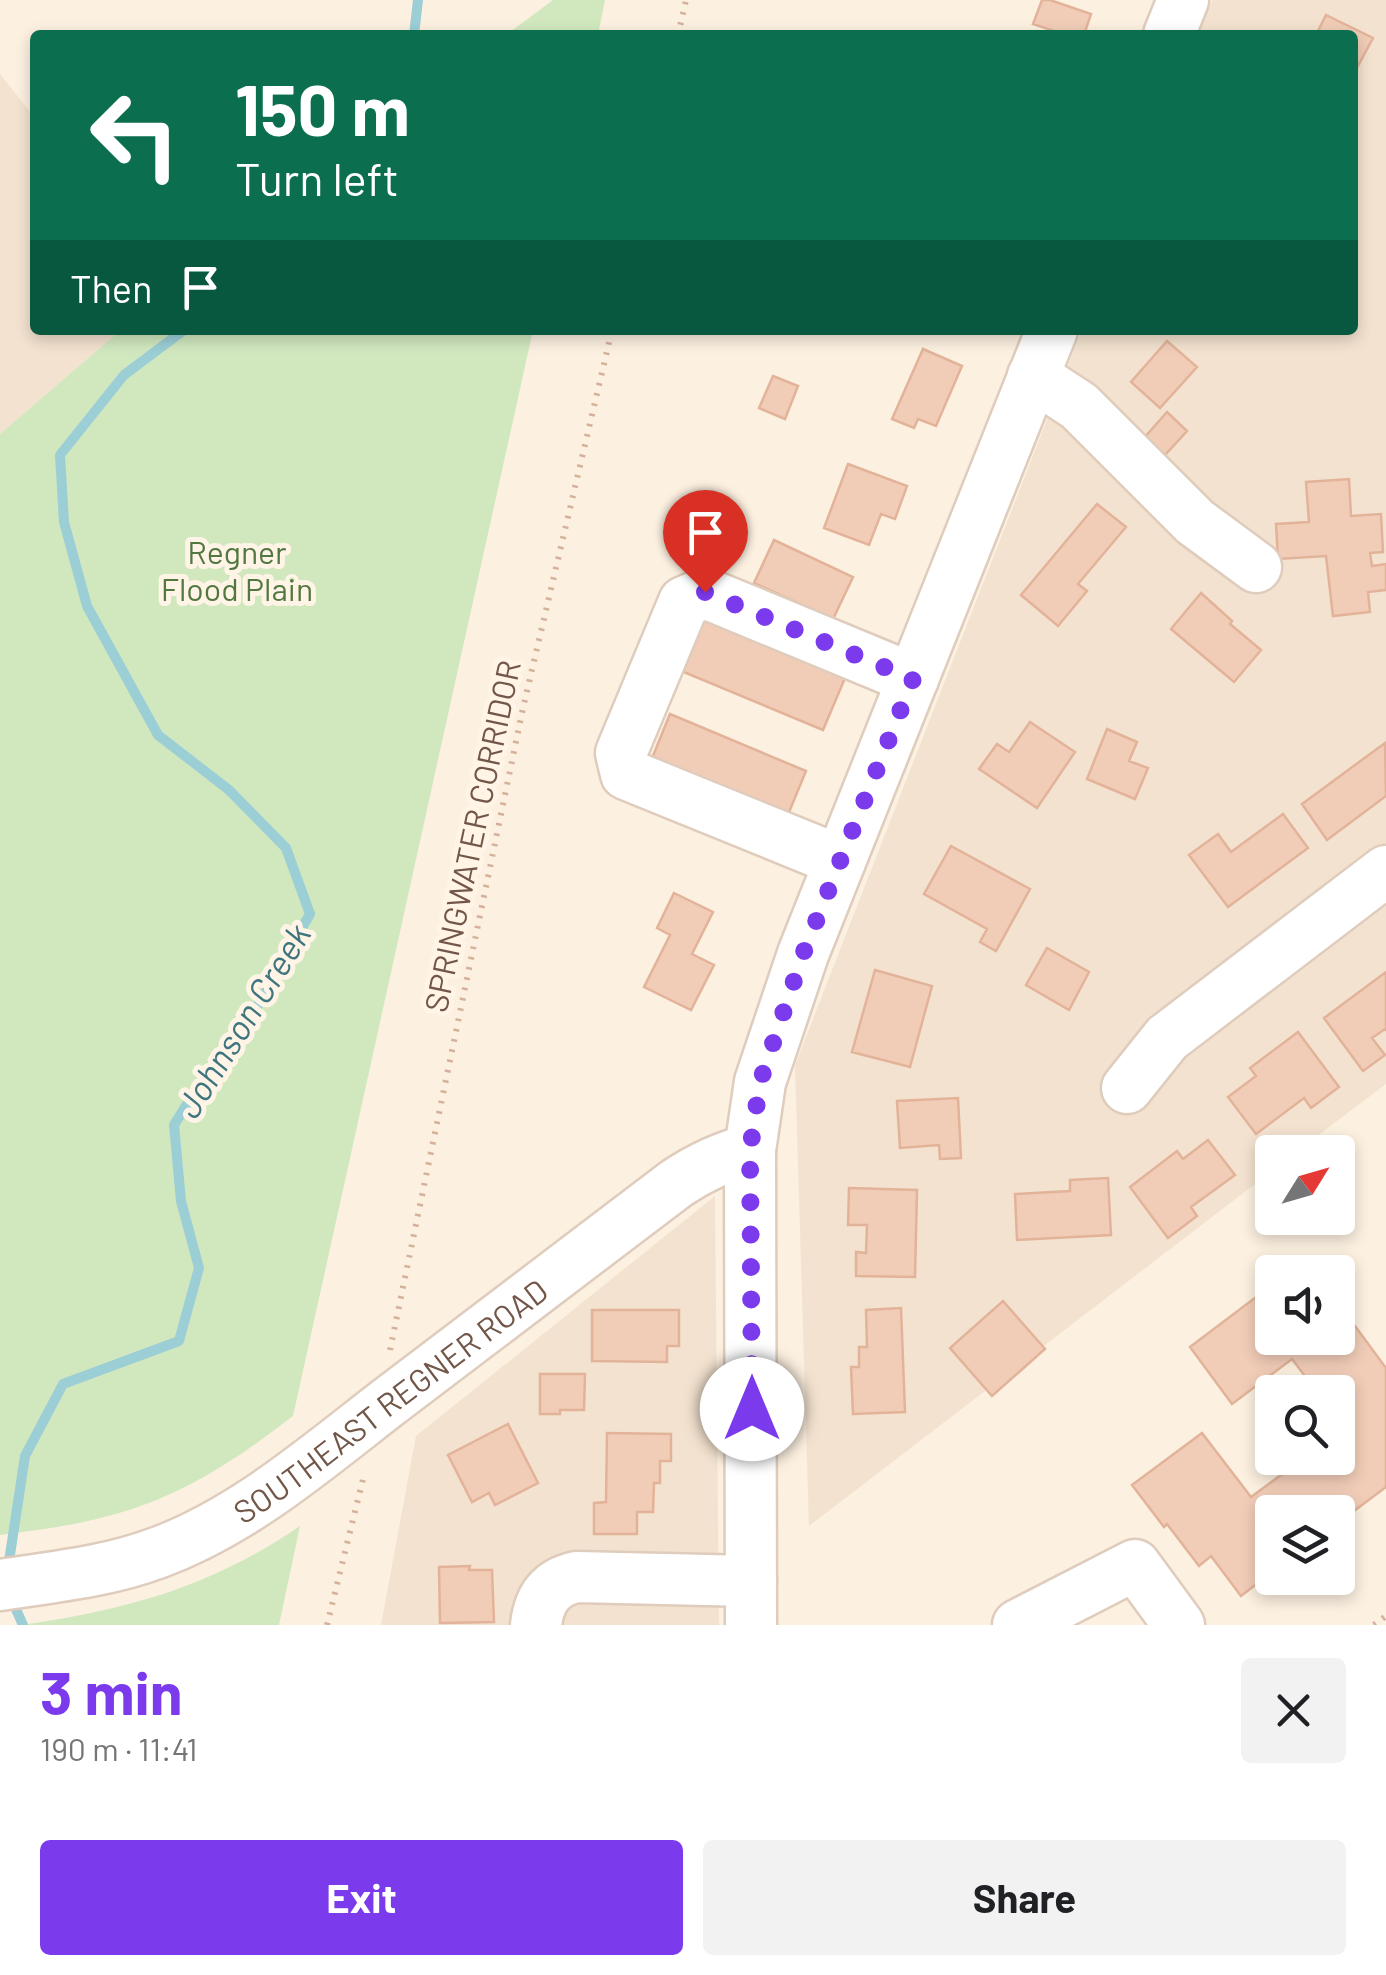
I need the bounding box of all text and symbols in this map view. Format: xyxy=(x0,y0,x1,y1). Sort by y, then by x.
text: 150 m xyxy=(235,66,410,150)
icon: left xyxy=(70,70,200,200)
text: Turn left xyxy=(235,151,399,205)
icon: arrive xyxy=(173,260,228,315)
text: Then xyxy=(70,265,153,311)
pin xyxy=(663,490,748,593)
icon: arrive xyxy=(678,505,733,560)
park label: Regner Flood Plain xyxy=(161,532,313,607)
street label: SPRINGWATER CORRIDOR xyxy=(415,657,527,1015)
water label: Johnson Creek xyxy=(166,915,318,1125)
north arrow xyxy=(1255,1135,1355,1235)
map controls xyxy=(1255,1135,1355,1595)
button: sound xyxy=(1255,1255,1355,1355)
street label: SOUTHEAST REGNER ROAD xyxy=(226,1270,554,1530)
position arrow xyxy=(700,1357,804,1461)
button: search xyxy=(1255,1375,1355,1475)
button: layers xyxy=(1255,1495,1355,1595)
text: 3 min xyxy=(40,1655,183,1727)
button: close xyxy=(1241,1658,1346,1763)
text: 190 m · 11:41 xyxy=(40,1729,198,1767)
button: Exit xyxy=(40,1840,683,1955)
button: Share xyxy=(703,1840,1346,1955)

